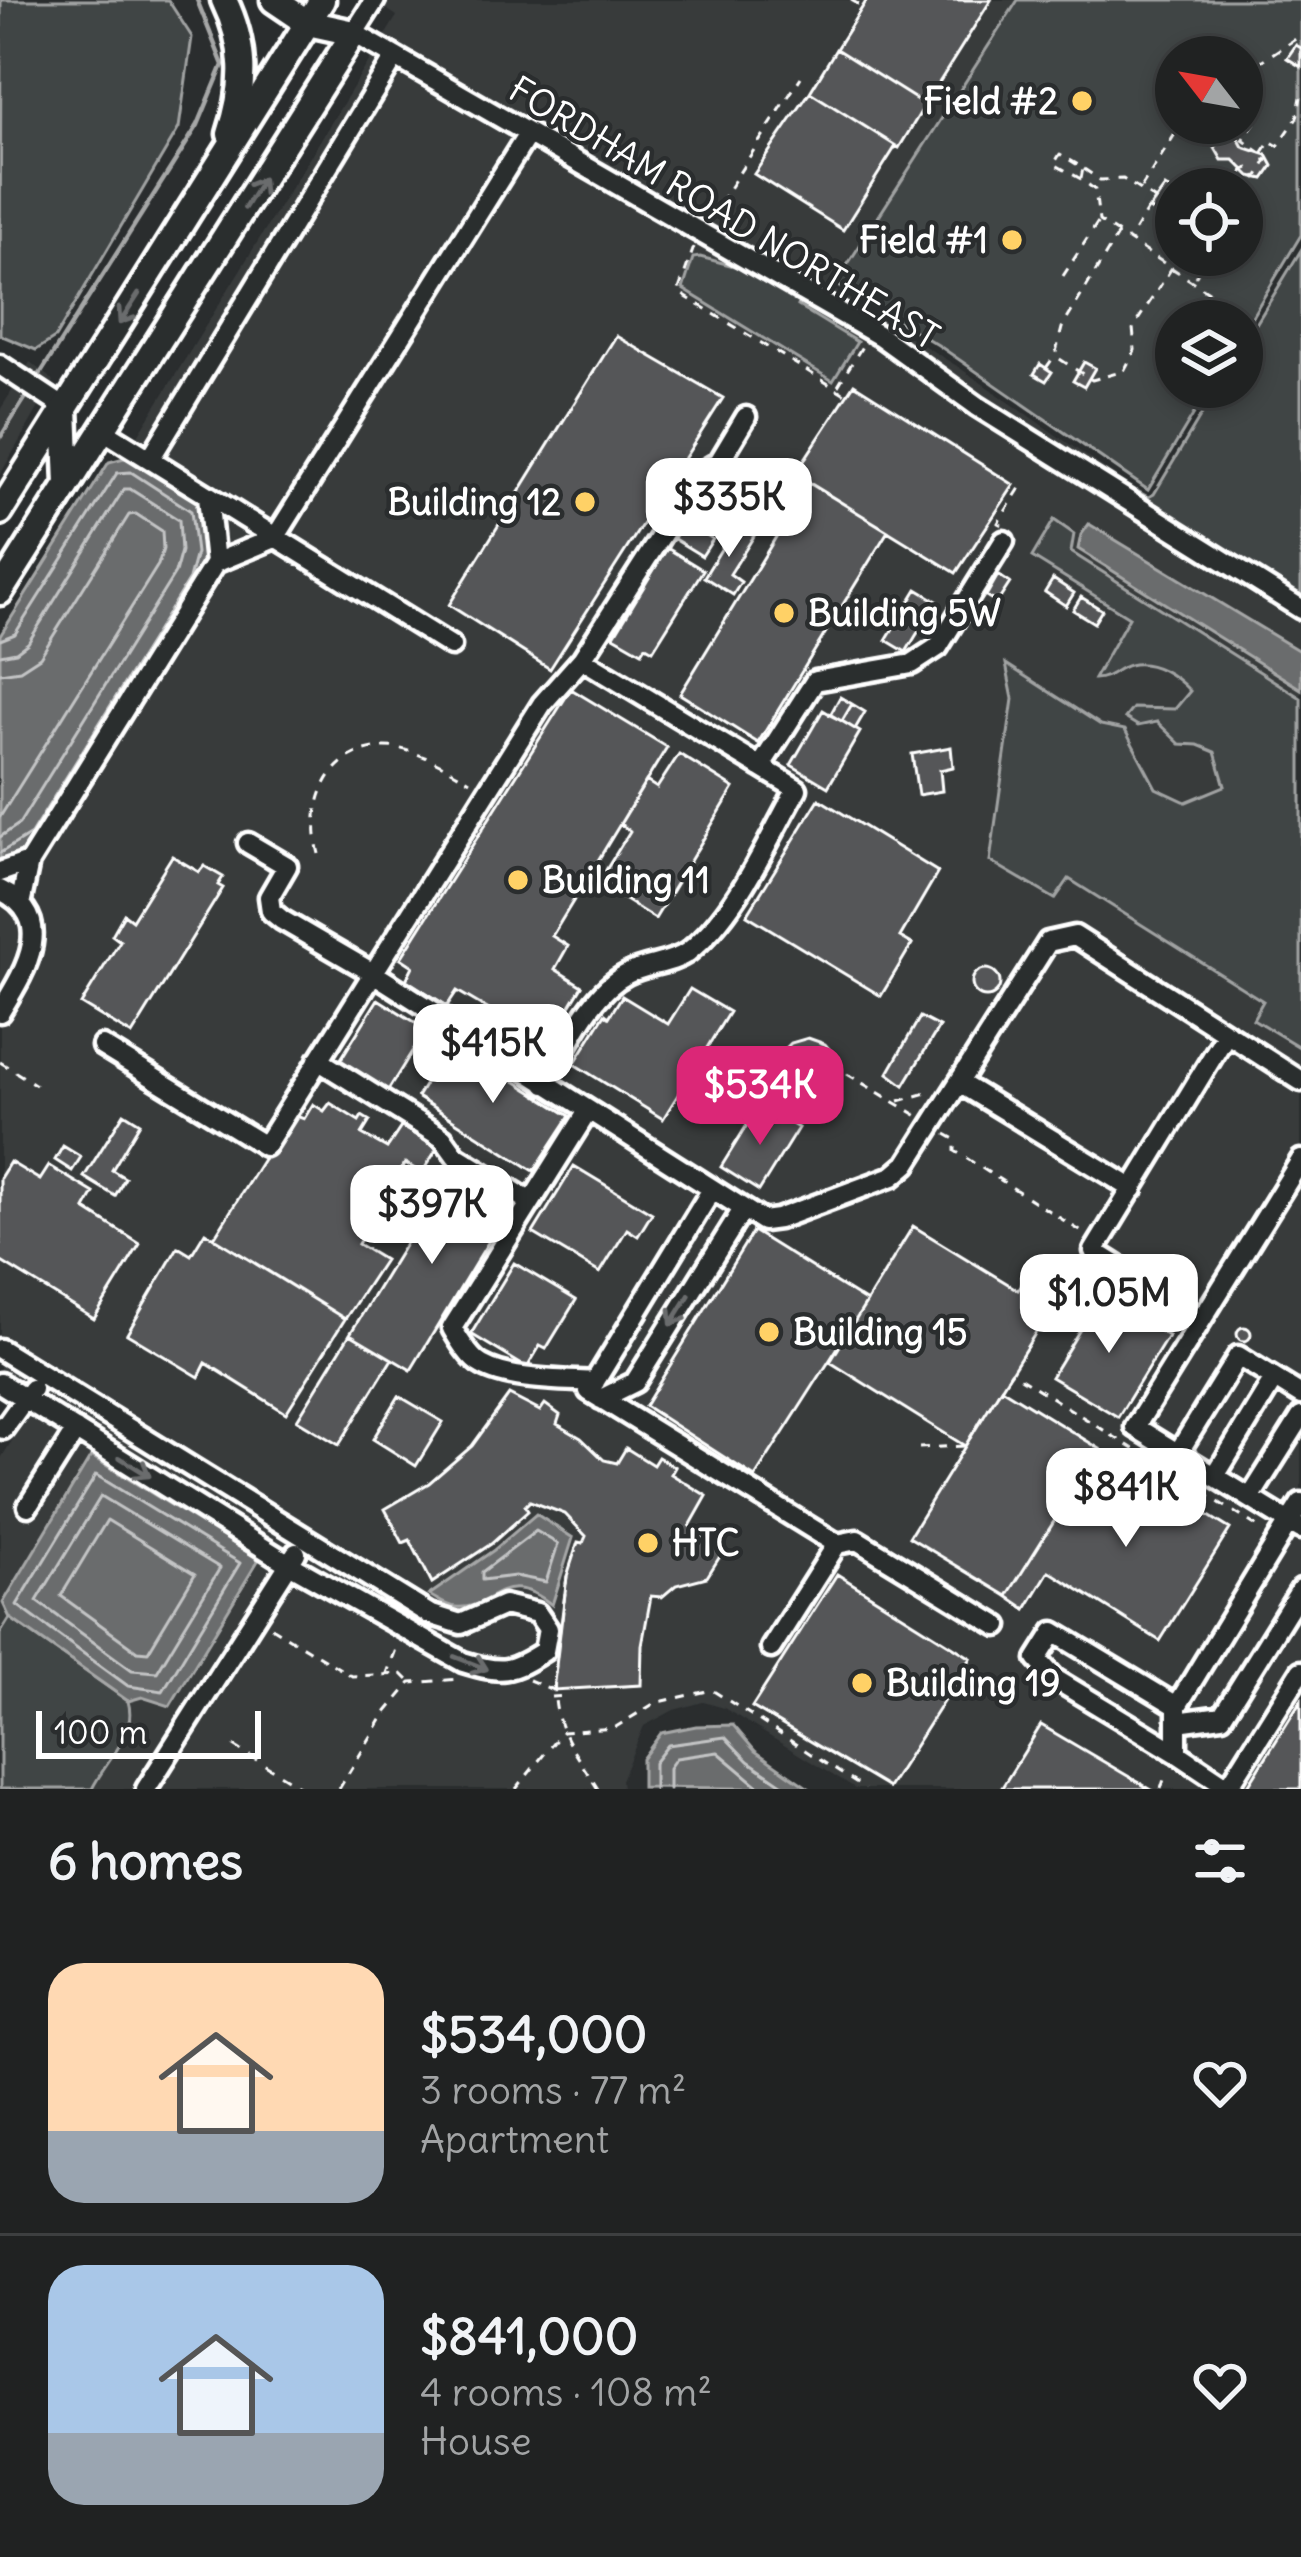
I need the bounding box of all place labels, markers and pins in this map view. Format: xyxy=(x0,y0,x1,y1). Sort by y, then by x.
place label: Field #2 xyxy=(924,79,1058,124)
marker: Field #2 xyxy=(1069,88,1095,114)
place label: Field #1 xyxy=(859,218,988,263)
marker: Field #1 xyxy=(999,227,1025,253)
pin: $335K xyxy=(645,458,813,560)
place label: Building 12 xyxy=(388,480,561,525)
marker: Building 12 xyxy=(572,489,598,515)
place label: Building 5W xyxy=(808,591,1001,636)
marker: Building 5W xyxy=(771,600,797,626)
place label: Building 11 xyxy=(542,858,710,903)
marker: Building 11 xyxy=(505,867,531,893)
pin: $415K xyxy=(409,1004,577,1106)
pin: $534K xyxy=(676,1046,844,1148)
pin: $397K xyxy=(348,1165,516,1267)
pin: $1.05M xyxy=(1011,1254,1207,1356)
place label: Building 15 xyxy=(793,1310,967,1355)
marker: Building 15 xyxy=(756,1319,782,1345)
pin: $841K xyxy=(1042,1448,1210,1550)
place label: HTC xyxy=(672,1521,739,1566)
marker: HTC xyxy=(635,1530,661,1556)
place label: Building 19 xyxy=(886,1661,1060,1706)
marker: Building 19 xyxy=(849,1670,875,1696)

